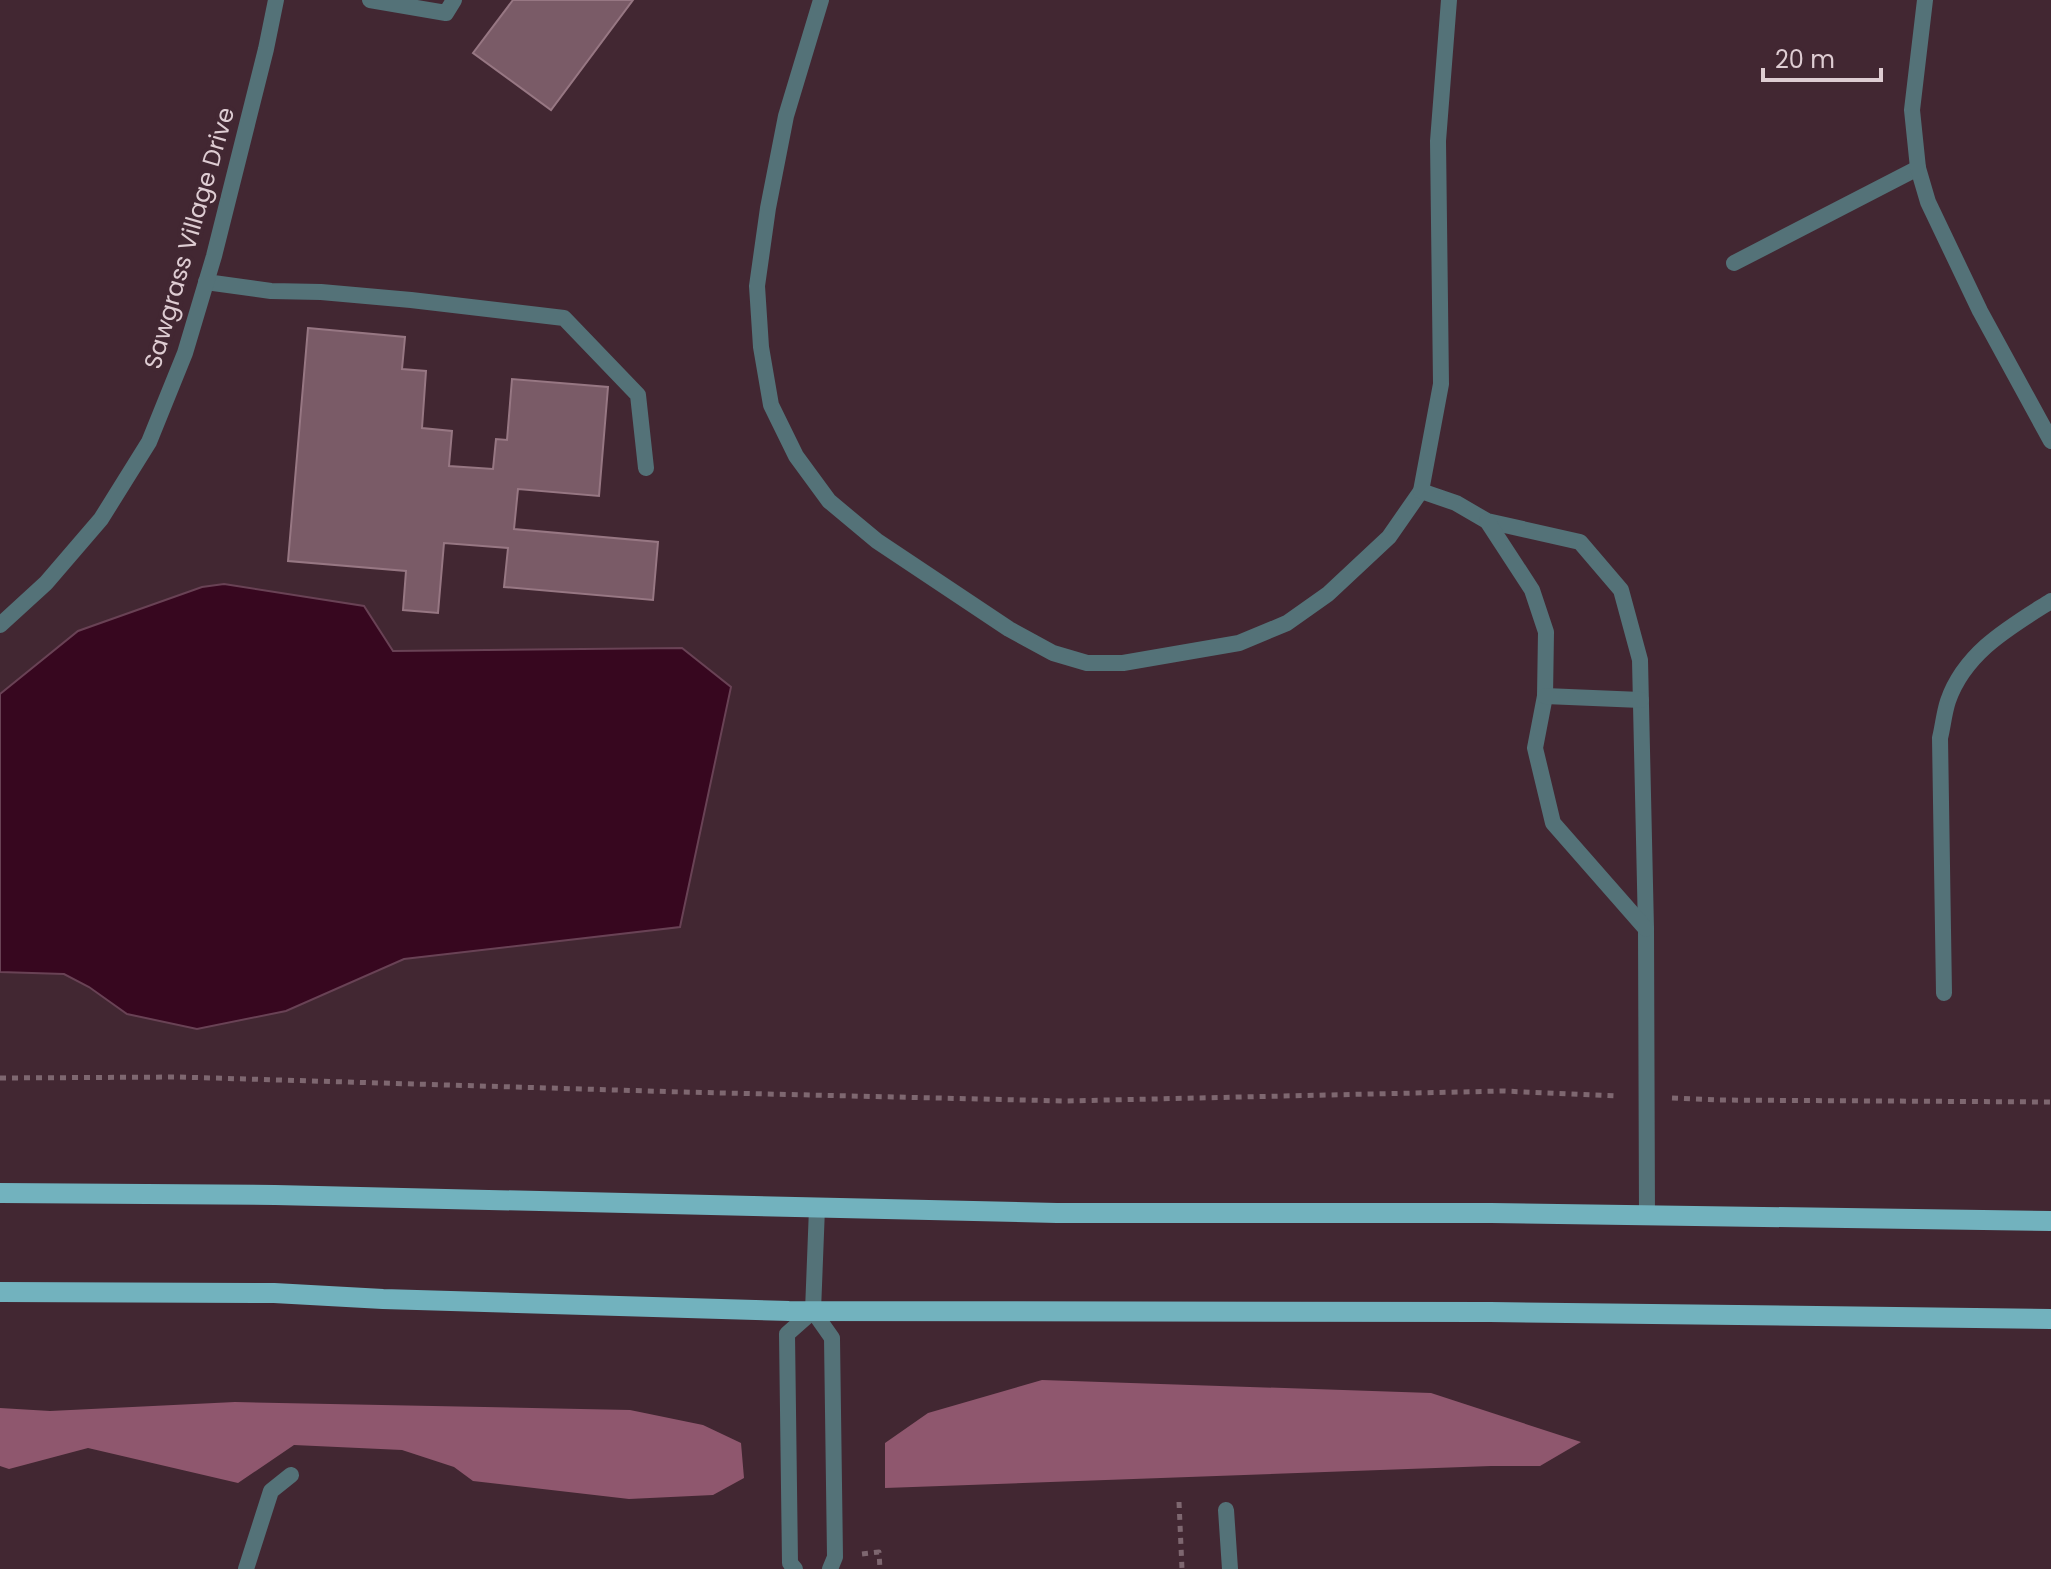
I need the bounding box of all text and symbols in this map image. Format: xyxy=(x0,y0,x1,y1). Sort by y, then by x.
scale bar xyxy=(1763,32,1881,82)
text: 20 m xyxy=(1775,43,1835,76)
street label: Sawgrass Village Drive xyxy=(136,103,242,373)

